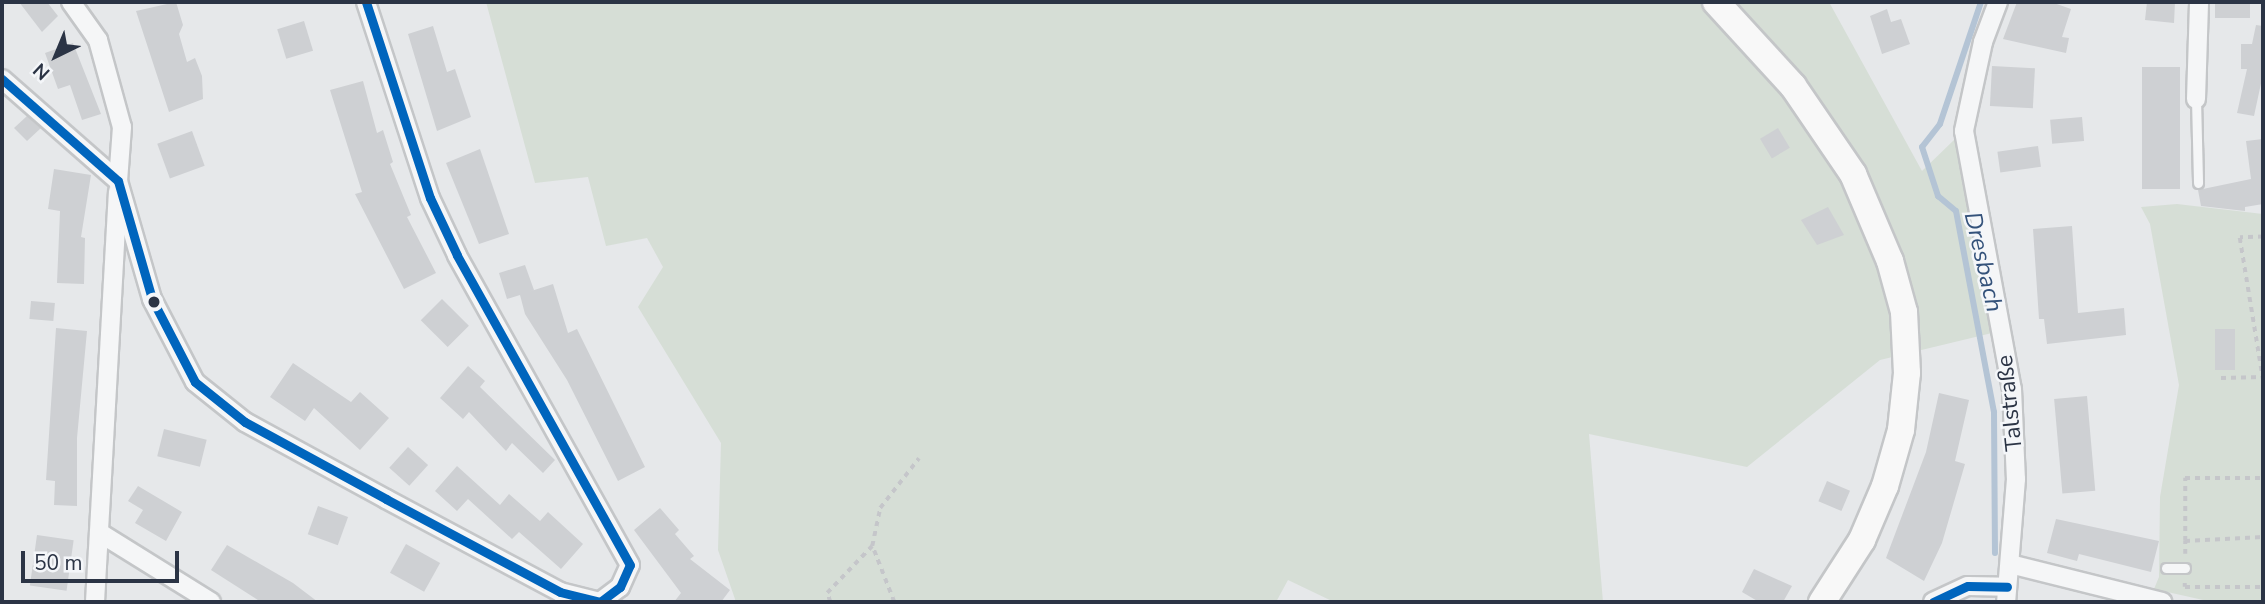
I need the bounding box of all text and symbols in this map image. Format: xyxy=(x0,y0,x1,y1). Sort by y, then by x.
north arrow xyxy=(21,21,91,91)
text: N xyxy=(28,57,56,86)
water label: Dresbach xyxy=(1957,209,2009,315)
unlabelled marker xyxy=(147,295,161,309)
street label: Talstraße xyxy=(1991,353,2029,453)
scale bar xyxy=(24,538,182,582)
text: 50 m xyxy=(34,549,83,577)

